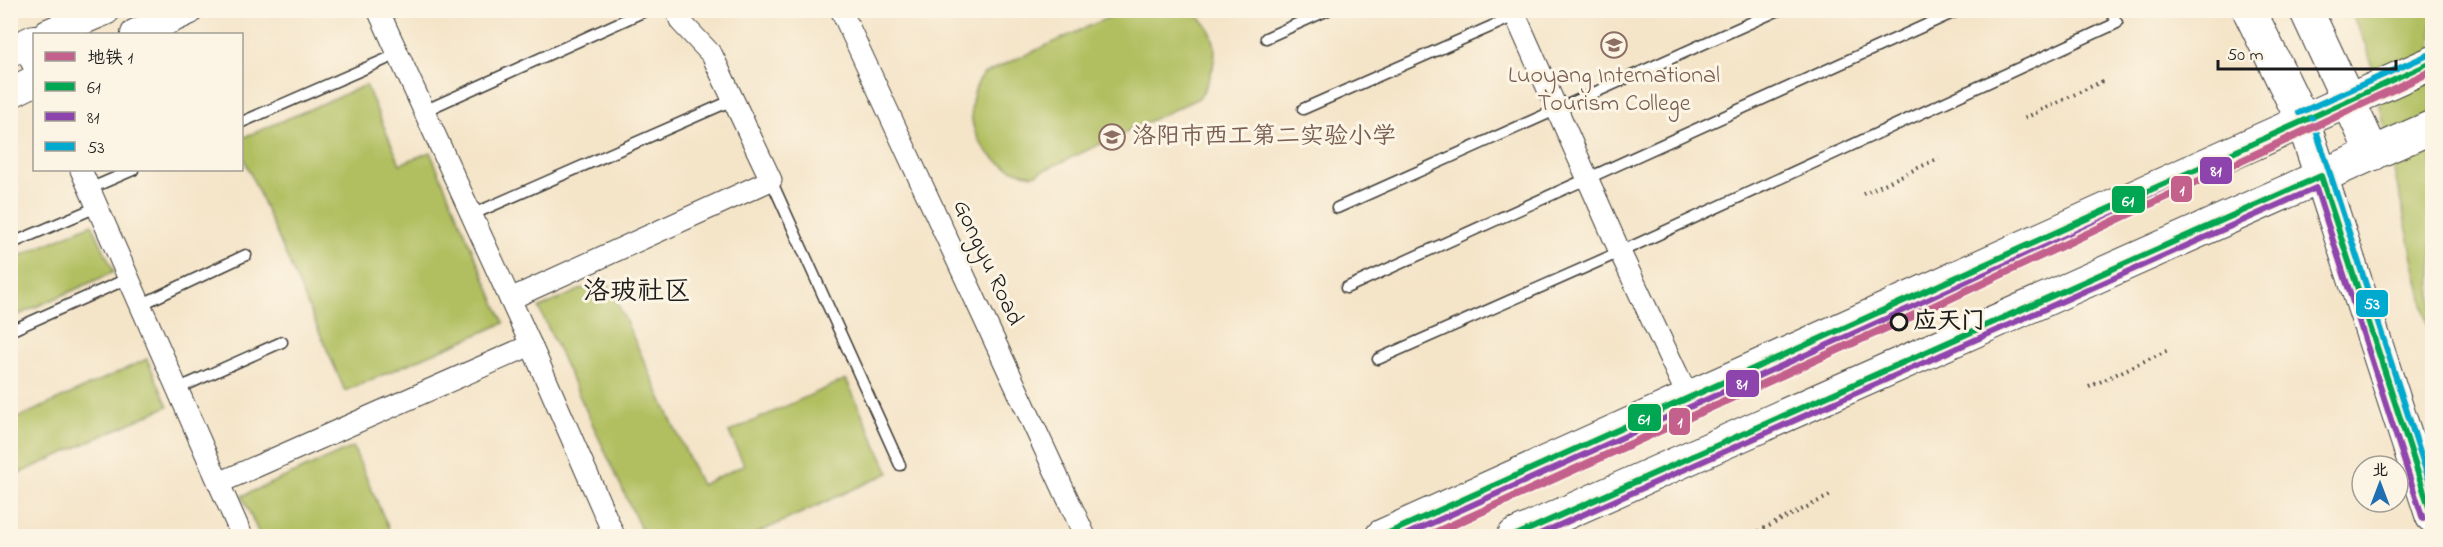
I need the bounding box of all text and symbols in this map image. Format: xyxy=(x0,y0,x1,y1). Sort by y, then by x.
school or university icon: Luoyang International Tourism College xyxy=(1599,30,1629,60)
legend xyxy=(33,33,243,171)
scale bar xyxy=(2218,33,2396,71)
text: 50 m xyxy=(2227,43,2264,69)
text: 地铁 1 xyxy=(87,46,133,72)
place label: Luoyang International Tourism College xyxy=(1508,59,1720,122)
text: 61 xyxy=(87,76,101,102)
text: 81 xyxy=(87,106,100,132)
place label: 洛阳市西工第二实验小学 xyxy=(1132,120,1396,155)
school or university icon: 洛阳市西工第二实验小学 xyxy=(1097,122,1127,152)
text: 53 xyxy=(87,136,105,162)
line badge: 81 xyxy=(2199,156,2233,185)
text: 81 xyxy=(2209,160,2222,184)
line badge: 1 xyxy=(2170,175,2193,203)
text: 1 xyxy=(2179,179,2185,203)
line badge: 61 xyxy=(2111,185,2146,214)
text: 61 xyxy=(2121,190,2135,214)
street label: Gongyu Road xyxy=(942,194,1032,333)
district label: 洛玻社区 xyxy=(583,273,691,312)
line badge: 53 xyxy=(2355,289,2389,318)
text: 53 xyxy=(2364,293,2380,317)
place label: 应天门 xyxy=(1913,305,1985,340)
marker: 应天门 xyxy=(1890,313,1908,331)
line badge: 81 xyxy=(1725,369,1760,398)
text: 81 xyxy=(1735,373,1748,397)
line badge: 61 xyxy=(1627,403,1662,432)
line badge: 1 xyxy=(1668,407,1691,436)
text: 61 xyxy=(1637,408,1651,432)
text: 1 xyxy=(1677,411,1683,435)
north arrow xyxy=(2350,454,2410,514)
text: 北 xyxy=(2372,459,2388,483)

